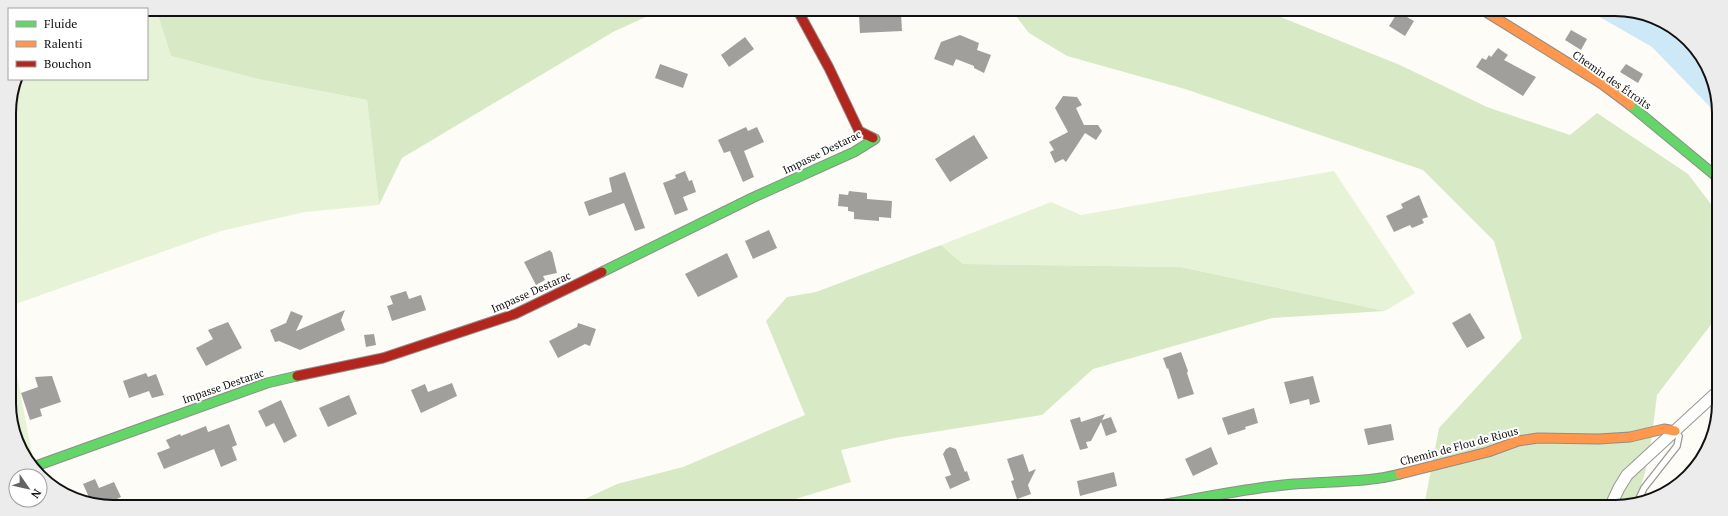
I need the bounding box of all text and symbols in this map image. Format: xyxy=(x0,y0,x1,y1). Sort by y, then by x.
legend xyxy=(8,8,148,80)
text: Fluide xyxy=(44,16,77,31)
text: Ralenti xyxy=(44,36,83,51)
street label: Chemin des Étroits xyxy=(1570,48,1654,113)
text: Bouchon xyxy=(44,56,91,71)
street label: Impasse Destarac xyxy=(781,127,863,177)
street label: Impasse Destarac xyxy=(489,268,573,316)
street label: Impasse Destarac xyxy=(180,365,266,407)
street label: Chemin de Flou de Rious xyxy=(1398,423,1520,468)
north arrow xyxy=(8,468,48,508)
text: N xyxy=(28,486,44,502)

